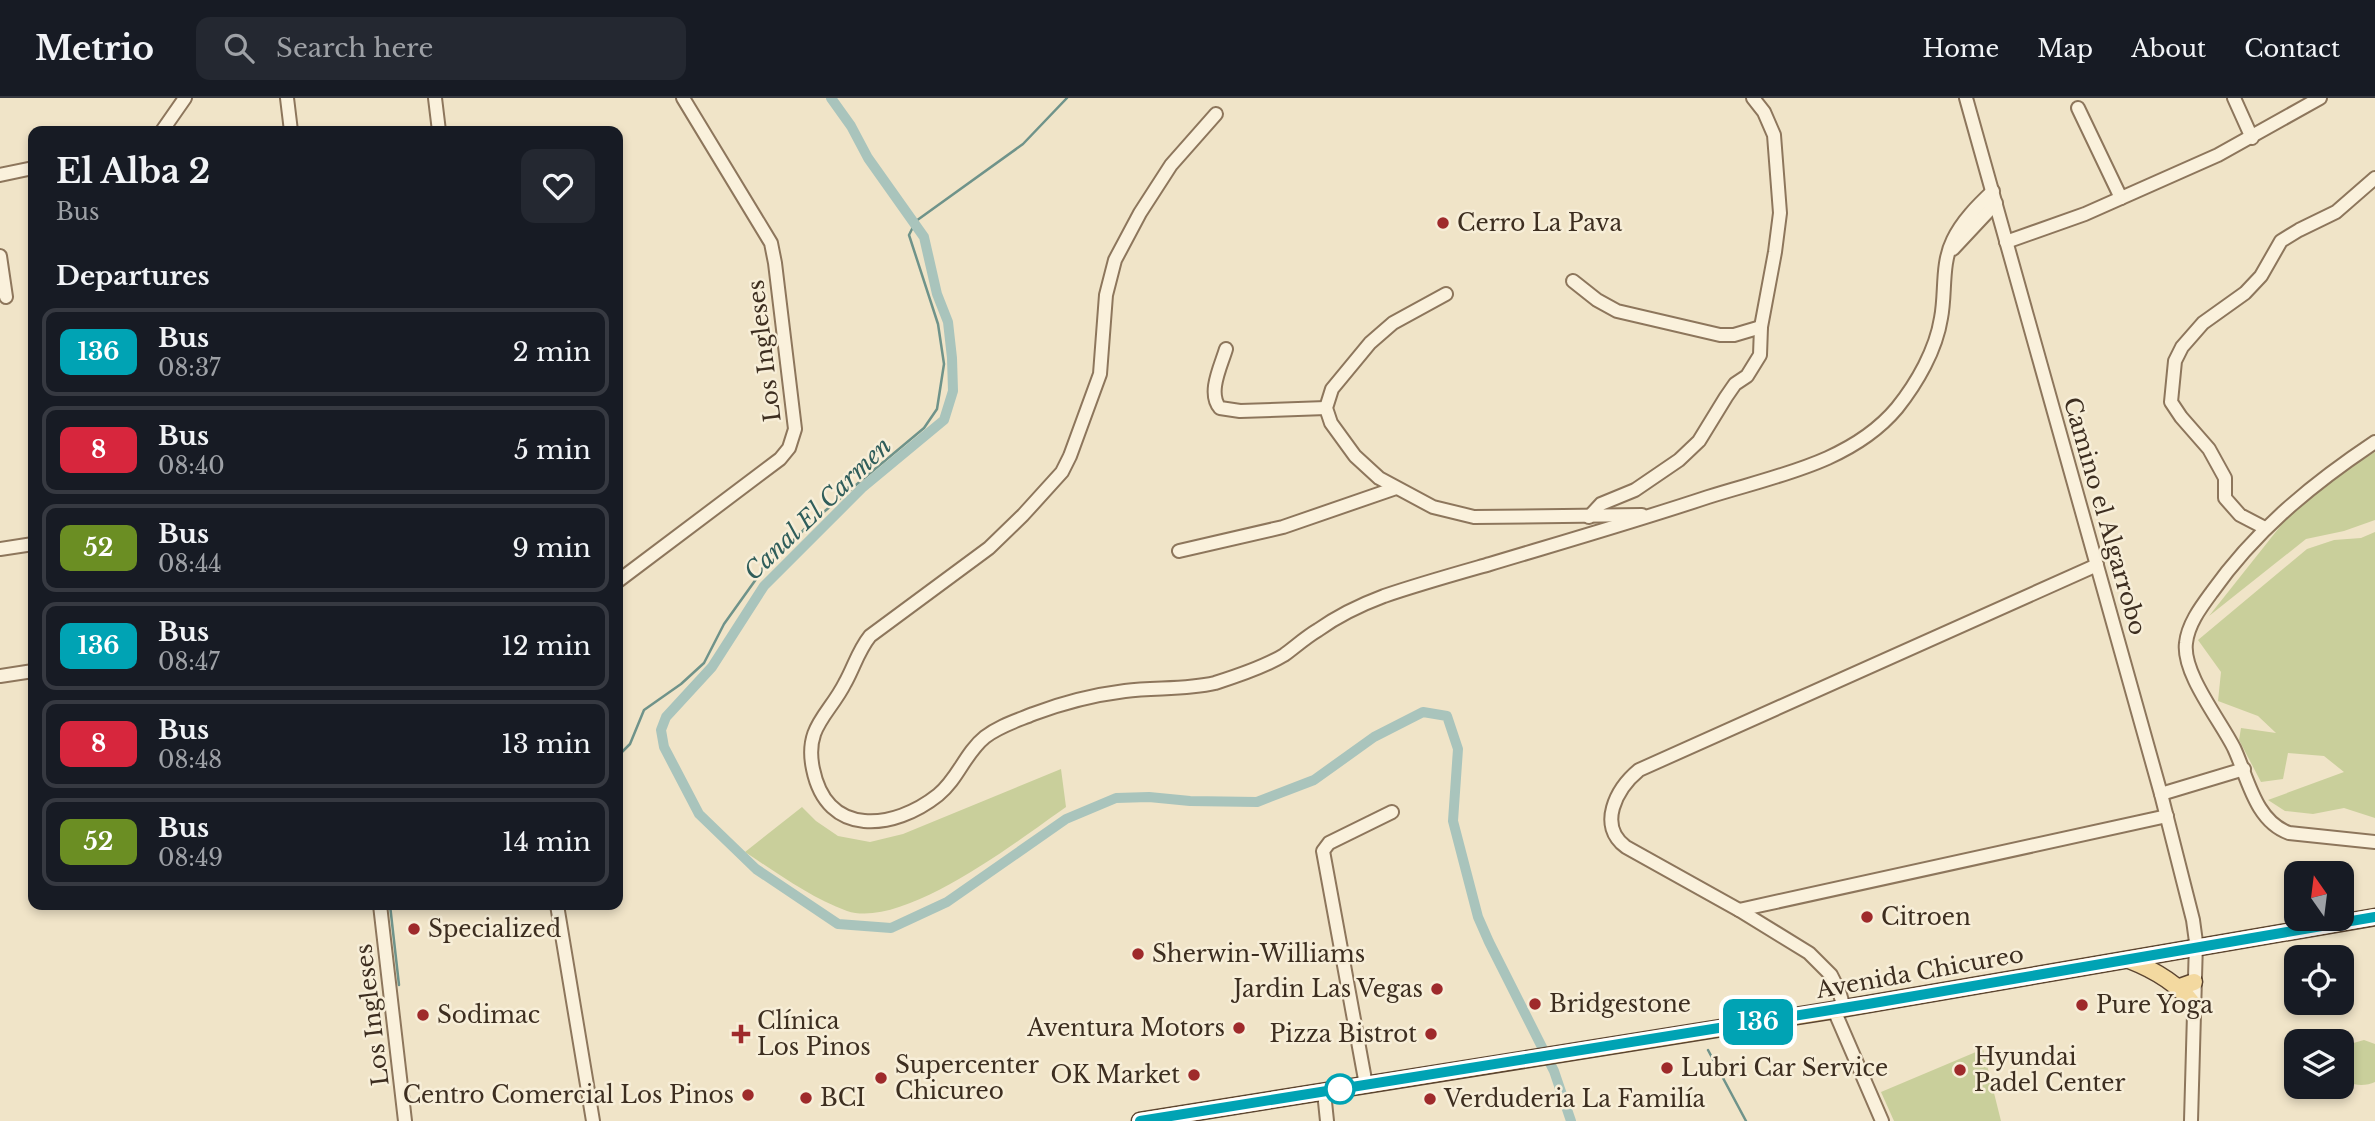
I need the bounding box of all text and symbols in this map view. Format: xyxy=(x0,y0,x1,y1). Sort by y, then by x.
search box xyxy=(196,17,686,80)
text: Metrio xyxy=(35,28,154,69)
icon: search xyxy=(220,29,258,67)
text: Search here xyxy=(276,32,433,64)
text: Home xyxy=(1923,34,1999,63)
text: Map xyxy=(2037,34,2093,63)
text: About xyxy=(2131,34,2206,63)
text: Contact xyxy=(2244,34,2340,63)
button: heart xyxy=(521,149,595,223)
text: El Alba 2 xyxy=(56,151,210,192)
text: Bus xyxy=(56,198,99,226)
place label: Cerro La Pava xyxy=(1457,209,1622,237)
marker: Cerro La Pava xyxy=(1435,215,1451,231)
text: Departures xyxy=(56,260,210,292)
street label: Los Ingleses xyxy=(741,278,787,424)
text: Bus xyxy=(158,322,209,354)
text: 2 min xyxy=(513,336,591,368)
text: 136 xyxy=(78,337,119,366)
text: 08:37 xyxy=(158,354,221,382)
street label: Camino el Algarrobo xyxy=(2058,394,2152,638)
text: Bus xyxy=(158,420,209,452)
water label: Canal El Carmen xyxy=(738,431,897,586)
text: 5 min xyxy=(514,434,591,466)
text: 8 xyxy=(91,435,106,464)
text: 08:40 xyxy=(158,452,225,480)
text: Bus xyxy=(158,518,209,550)
text: 9 min xyxy=(512,532,591,564)
text: 52 xyxy=(84,533,113,562)
text: 08:44 xyxy=(158,550,222,578)
text: Bus xyxy=(158,616,209,648)
text: 12 min xyxy=(501,630,591,662)
text: 136 xyxy=(78,631,119,660)
text: 08:47 xyxy=(158,648,220,676)
text: Bus xyxy=(158,714,209,746)
text: 13 min xyxy=(501,728,591,760)
text: 8 xyxy=(91,729,106,758)
text: 08:48 xyxy=(158,746,222,774)
text: Bus xyxy=(158,812,209,844)
text: 14 min xyxy=(502,826,591,858)
text: 52 xyxy=(84,827,113,856)
text: 08:49 xyxy=(158,844,223,872)
north arrow xyxy=(2284,861,2354,931)
map controls xyxy=(2284,861,2354,1099)
place label: Citroen xyxy=(1881,903,1971,931)
marker: Citroen xyxy=(1859,909,1875,925)
place label: Specialized xyxy=(428,915,561,943)
marker: Specialized xyxy=(406,921,422,937)
place label: Sherwin-Williams xyxy=(1152,940,1365,968)
street label: Avenida Chicureo xyxy=(1813,940,2026,1004)
street label: Los Ingleses xyxy=(349,942,395,1088)
button: locate xyxy=(2284,945,2354,1015)
marker: Sherwin-Williams xyxy=(1130,946,1146,962)
place label: Jardin Las Vegas xyxy=(1231,975,1423,1003)
marker: Jardin Las Vegas xyxy=(1429,981,1445,997)
place label: Bridgestone xyxy=(1549,990,1691,1018)
place label: Pure Yoga xyxy=(2096,991,2213,1019)
marker: Bridgestone xyxy=(1527,996,1543,1012)
marker: Pure Yoga xyxy=(2074,997,2090,1013)
line badge: 136 xyxy=(1718,999,1798,1045)
place label: Sodimac xyxy=(437,1001,540,1029)
marker: Sodimac xyxy=(415,1007,431,1023)
place label: Clínica Los Pinos xyxy=(757,1007,871,1061)
text: 136 xyxy=(1737,1007,1779,1036)
place label: Aventura Motors xyxy=(1026,1014,1225,1042)
marker: Aventura Motors xyxy=(1231,1020,1247,1036)
place label: Pizza Bistrot xyxy=(1270,1020,1417,1048)
marker: Clínica Los Pinos xyxy=(731,1024,751,1044)
marker: Pizza Bistrot xyxy=(1423,1026,1439,1042)
button: layers xyxy=(2284,1029,2354,1099)
place label: Hyundai Padel Center xyxy=(1974,1043,2125,1097)
place label: Supercenter Chicureo xyxy=(895,1051,1039,1105)
place label: Lubri Car Service xyxy=(1681,1054,1888,1082)
marker: Lubri Car Service xyxy=(1659,1060,1675,1076)
place label: OK Market xyxy=(1051,1061,1180,1089)
marker: Hyundai Padel Center xyxy=(1952,1062,1968,1078)
marker: OK Market xyxy=(1186,1067,1202,1083)
marker: Supercenter Chicureo xyxy=(873,1070,889,1086)
unlabelled marker xyxy=(1325,1074,1355,1104)
place label: Centro Comercial Los Pinos xyxy=(403,1081,734,1109)
place label: BCI xyxy=(820,1084,866,1112)
place label: Verduderia La Familía xyxy=(1443,1085,1706,1113)
marker: Centro Comercial Los Pinos xyxy=(740,1087,756,1103)
marker: BCI xyxy=(798,1090,814,1106)
marker: Verduderia La Familía xyxy=(1422,1091,1438,1107)

